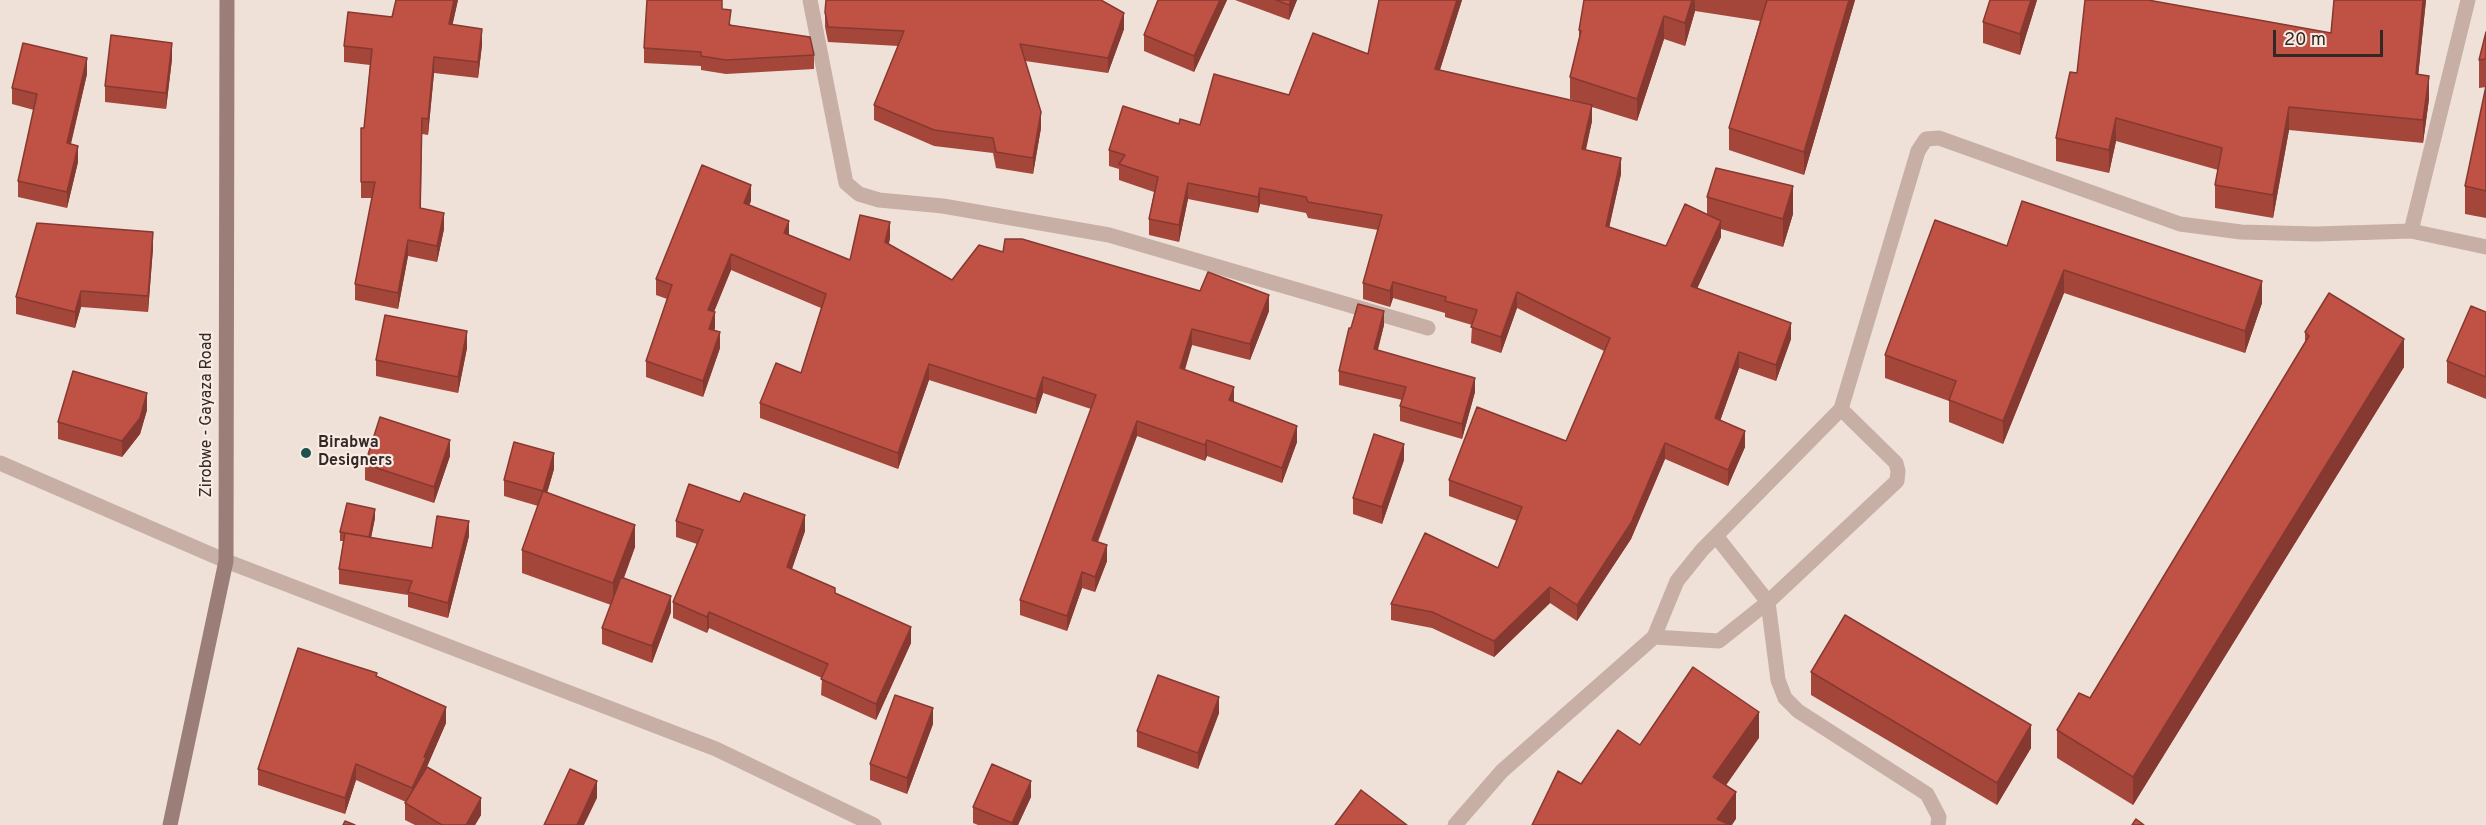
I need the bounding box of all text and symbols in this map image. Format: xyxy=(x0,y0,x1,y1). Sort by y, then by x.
scale bar xyxy=(2276,18,2386,56)
text: 20 m xyxy=(2284,29,2326,52)
street label: Zirobwe - Gayaza Road xyxy=(198,332,218,498)
place label: Birabwa Designers xyxy=(318,434,392,472)
marker: Birabwa Designers xyxy=(299,446,313,460)

